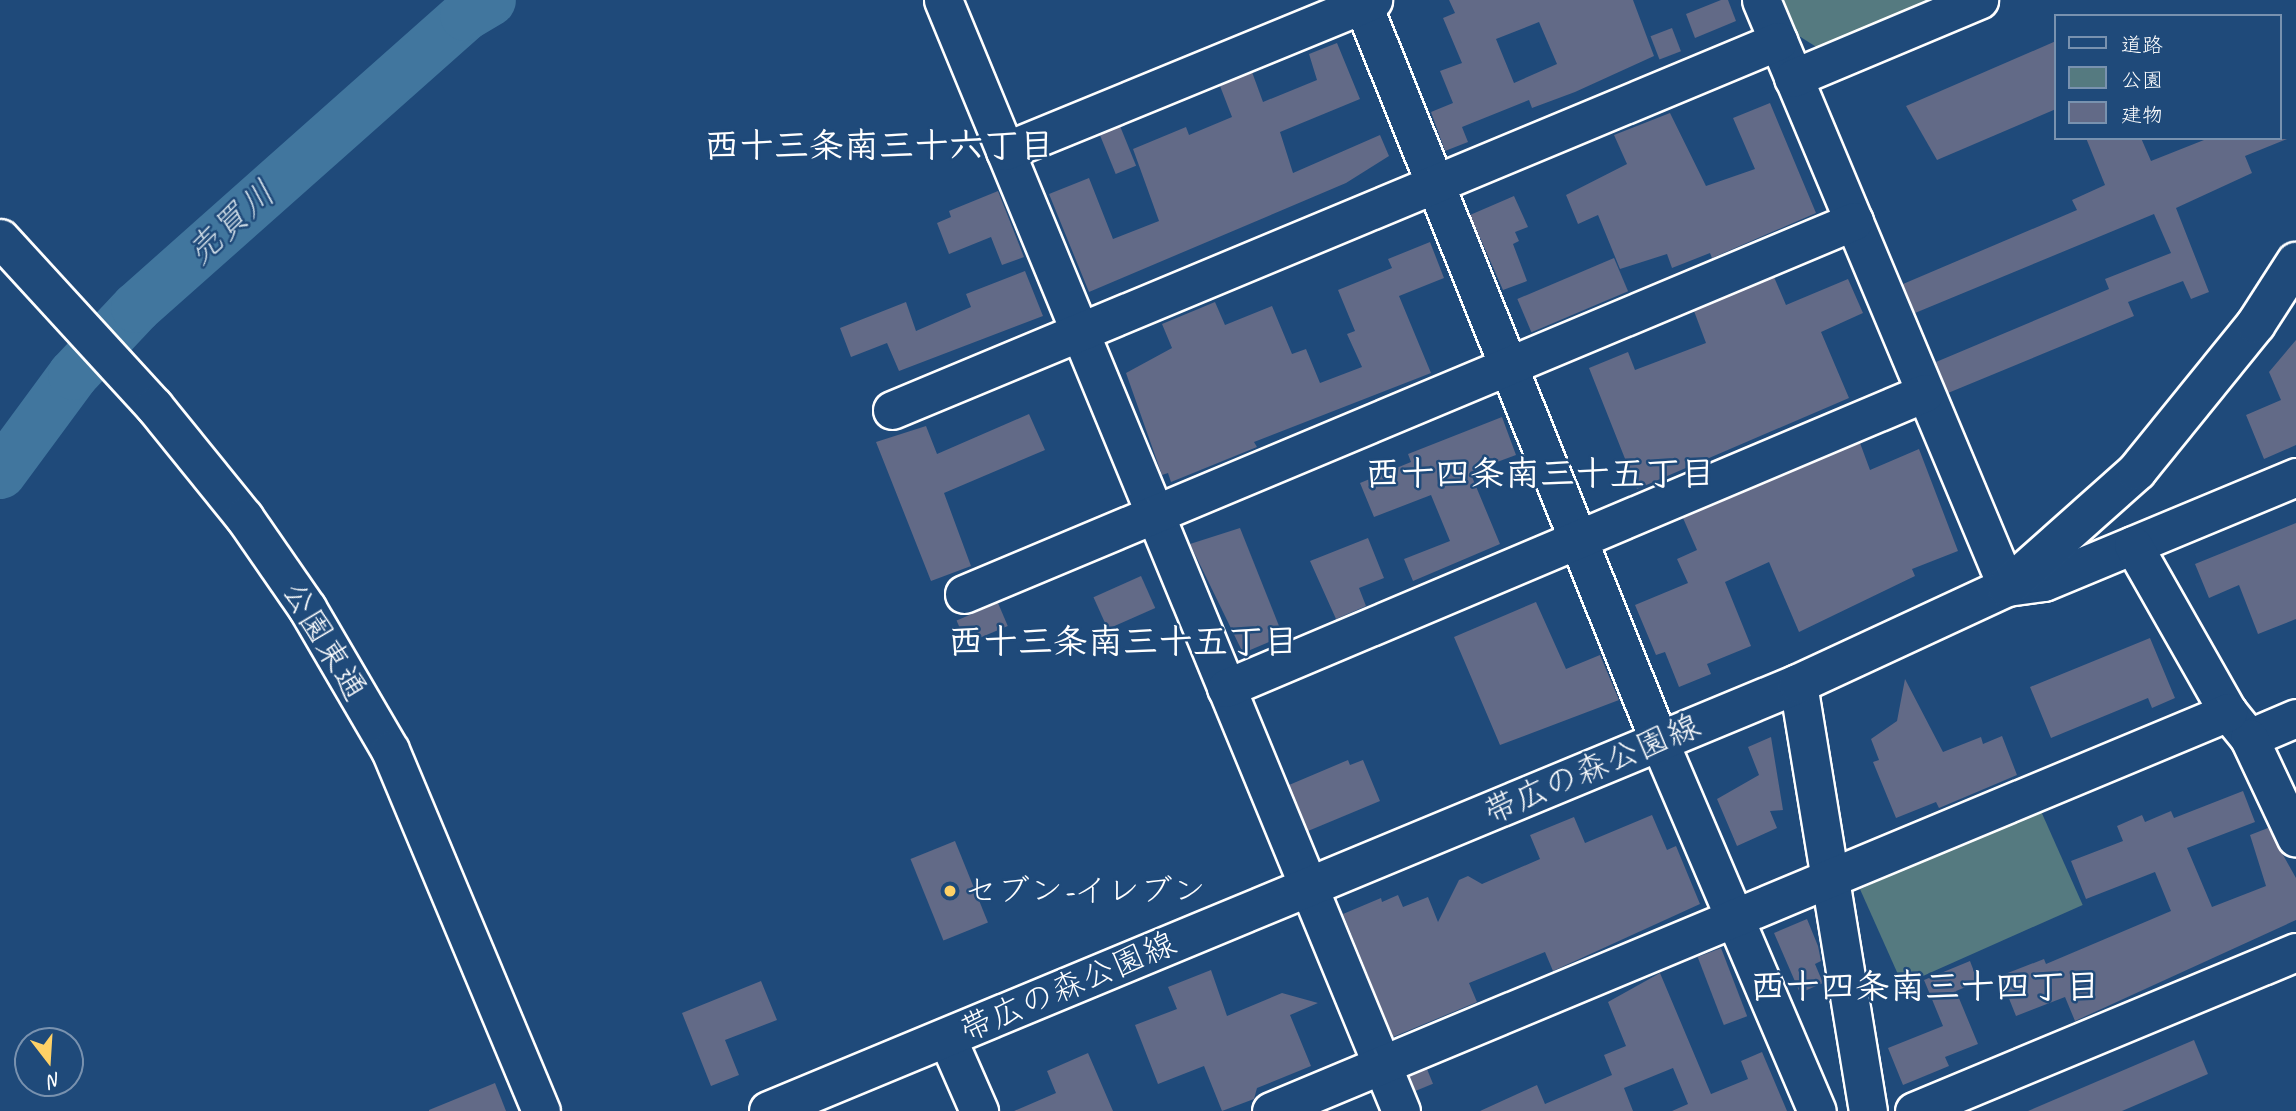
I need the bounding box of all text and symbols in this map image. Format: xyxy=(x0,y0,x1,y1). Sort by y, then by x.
legend xyxy=(2054,14,2282,140)
text: 道路 xyxy=(2121,32,2163,58)
text: 公園 xyxy=(2121,67,2163,93)
text: 建物 xyxy=(2121,102,2163,128)
district label: 西十三条南三十六丁目 xyxy=(704,125,1054,167)
water label: 売買川 xyxy=(178,172,284,274)
district label: 西十四条南三十五丁目 xyxy=(1365,453,1715,495)
street label: 公園東通 xyxy=(273,574,375,708)
district label: 西十三条南三十五丁目 xyxy=(948,621,1298,663)
street label: 帯広の森公園線 xyxy=(1478,706,1706,832)
place label: セブン-イレブン xyxy=(964,871,1206,911)
marker: セブン-イレブン xyxy=(942,883,958,899)
street label: 帯広の森公園線 xyxy=(954,924,1182,1050)
district label: 西十四条南三十四丁目 xyxy=(1750,966,2100,1008)
north arrow xyxy=(14,1027,84,1097)
text: N xyxy=(45,1067,64,1093)

